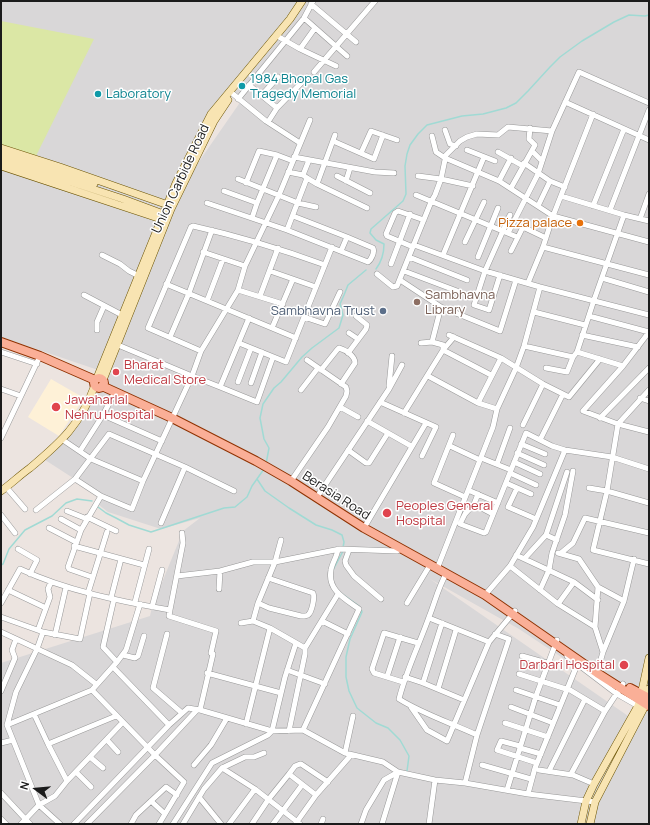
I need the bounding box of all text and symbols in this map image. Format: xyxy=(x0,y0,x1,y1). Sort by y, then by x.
place label: 1984 Bhopal Gas Tragedy Memorial xyxy=(250,71,356,102)
marker: 1984 Bhopal Gas Tragedy Memorial xyxy=(237,81,247,91)
place label: Laboratory xyxy=(106,86,171,102)
marker: Laboratory xyxy=(93,89,103,99)
street label: Union Carbide Road xyxy=(149,122,213,236)
place label: Pizza palace xyxy=(498,215,572,231)
marker: Pizza palace xyxy=(575,218,585,228)
place label: Sambhavna Library xyxy=(425,287,495,318)
marker: Sambhavna Library xyxy=(412,297,422,307)
place label: Sambhavna Trust xyxy=(271,303,375,319)
marker: Sambhavna Trust xyxy=(378,306,388,316)
place label: Bharat Medical Store xyxy=(124,357,206,388)
marker: Bharat Medical Store xyxy=(111,367,121,377)
place label: Jawaharlal Nehru Hospital xyxy=(65,392,154,423)
marker: Jawaharlal Nehru Hospital xyxy=(50,401,62,413)
street label: Berasia Road xyxy=(299,468,373,524)
place label: Peoples General Hospital xyxy=(396,498,493,529)
marker: Peoples General Hospital xyxy=(381,507,393,519)
place label: Darbari Hospital xyxy=(520,657,615,673)
marker: Darbari Hospital xyxy=(618,659,630,671)
north arrow xyxy=(16,769,56,809)
text: N xyxy=(16,780,32,791)

